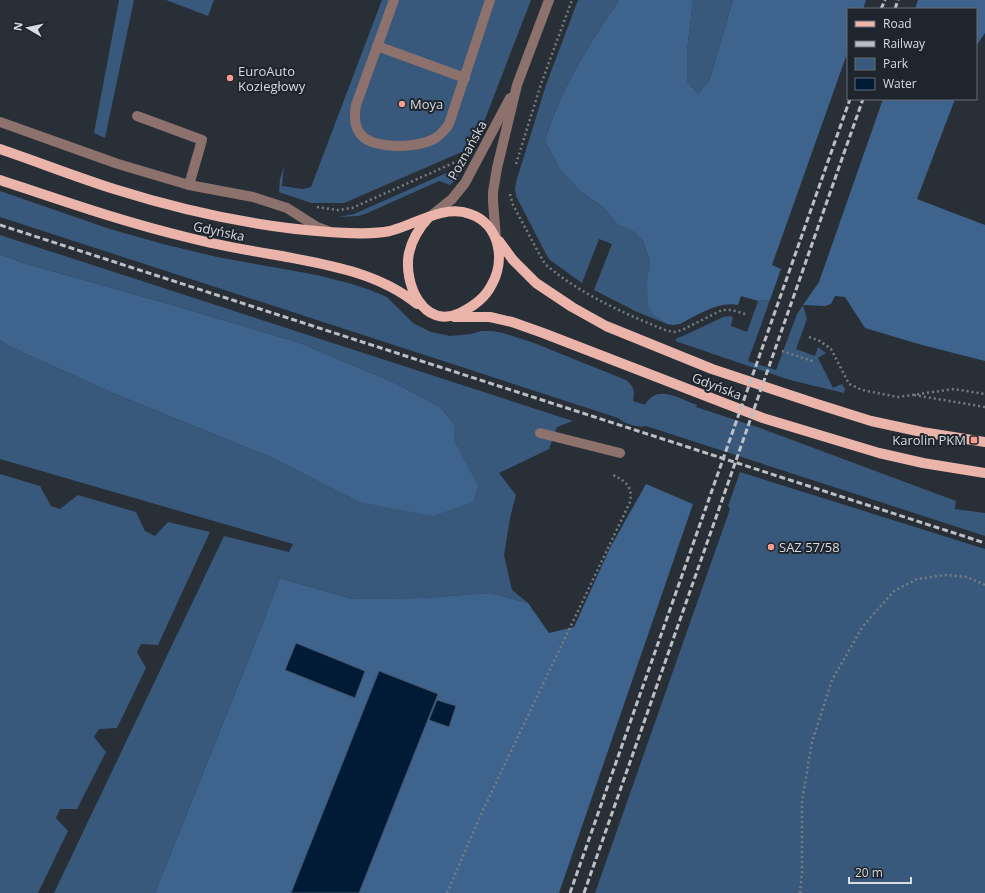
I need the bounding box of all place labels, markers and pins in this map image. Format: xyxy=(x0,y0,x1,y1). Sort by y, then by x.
place label: EuroAuto Koziegłowy xyxy=(238,62,306,95)
marker: EuroAuto Koziegłowy xyxy=(225,73,235,83)
place label: Moya xyxy=(410,95,443,113)
marker: Moya xyxy=(397,99,407,109)
place label: Karolin PKM xyxy=(892,431,966,449)
marker: Karolin PKM xyxy=(969,435,979,445)
place label: SAZ 57/58 xyxy=(779,538,840,556)
marker: SAZ 57/58 xyxy=(766,542,776,552)

